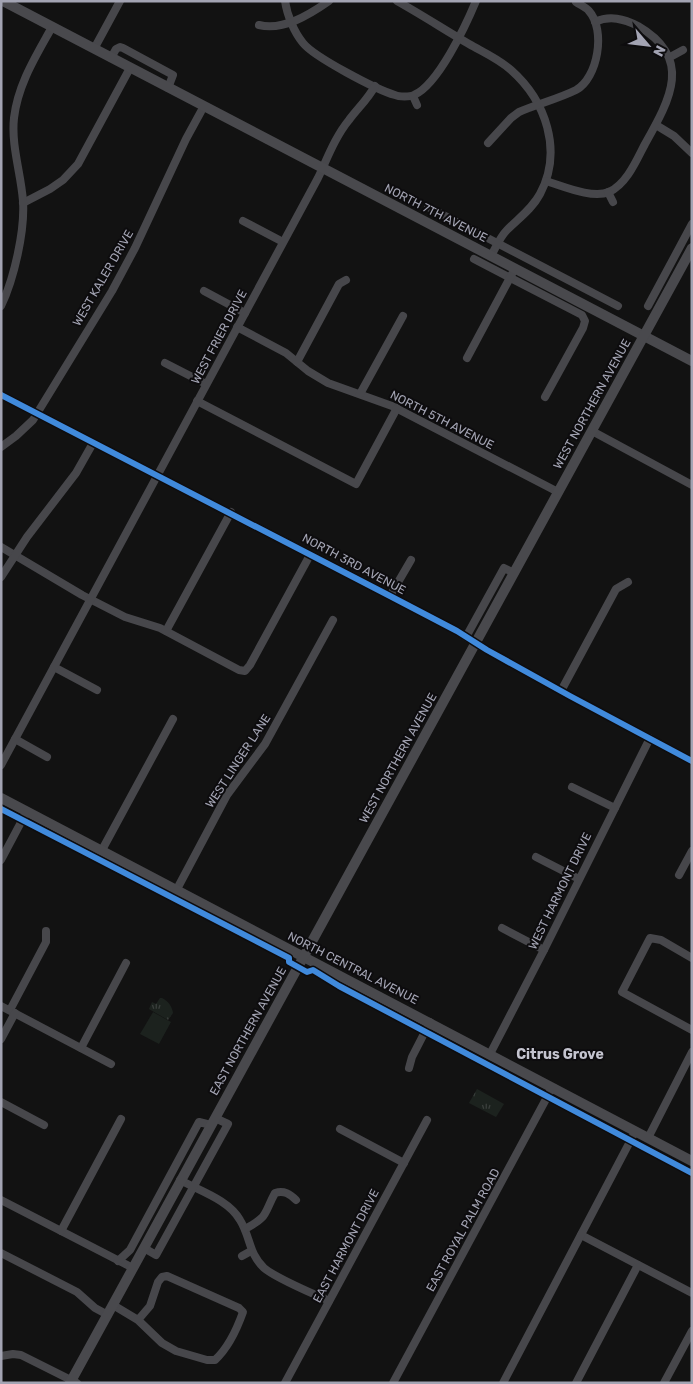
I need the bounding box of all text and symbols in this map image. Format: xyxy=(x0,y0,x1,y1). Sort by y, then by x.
north arrow xyxy=(623,20,673,70)
text: N xyxy=(649,42,669,59)
street label: NORTH 7TH AVENUE xyxy=(382,181,490,245)
street label: WEST KALER DRIVE xyxy=(70,228,136,328)
street label: WEST FRIER DRIVE xyxy=(188,288,250,386)
street label: WEST NORTHERN AVENUE xyxy=(550,337,634,471)
street label: NORTH 5TH AVENUE xyxy=(388,388,496,452)
street label: NORTH 3RD AVENUE xyxy=(300,531,408,597)
street label: WEST NORTHERN AVENUE xyxy=(356,691,440,825)
street label: WEST LINGER LANE xyxy=(202,712,274,810)
street label: WEST HARMONT DRIVE xyxy=(526,830,594,952)
street label: NORTH CENTRAL AVENUE xyxy=(285,929,421,1007)
street label: EAST NORTHERN AVENUE xyxy=(207,964,289,1098)
district label: Citrus Grove xyxy=(516,1046,604,1063)
street label: EAST ROYAL PALM ROAD xyxy=(423,1166,503,1294)
street label: EAST HARMONT DRIVE xyxy=(310,1187,382,1305)

